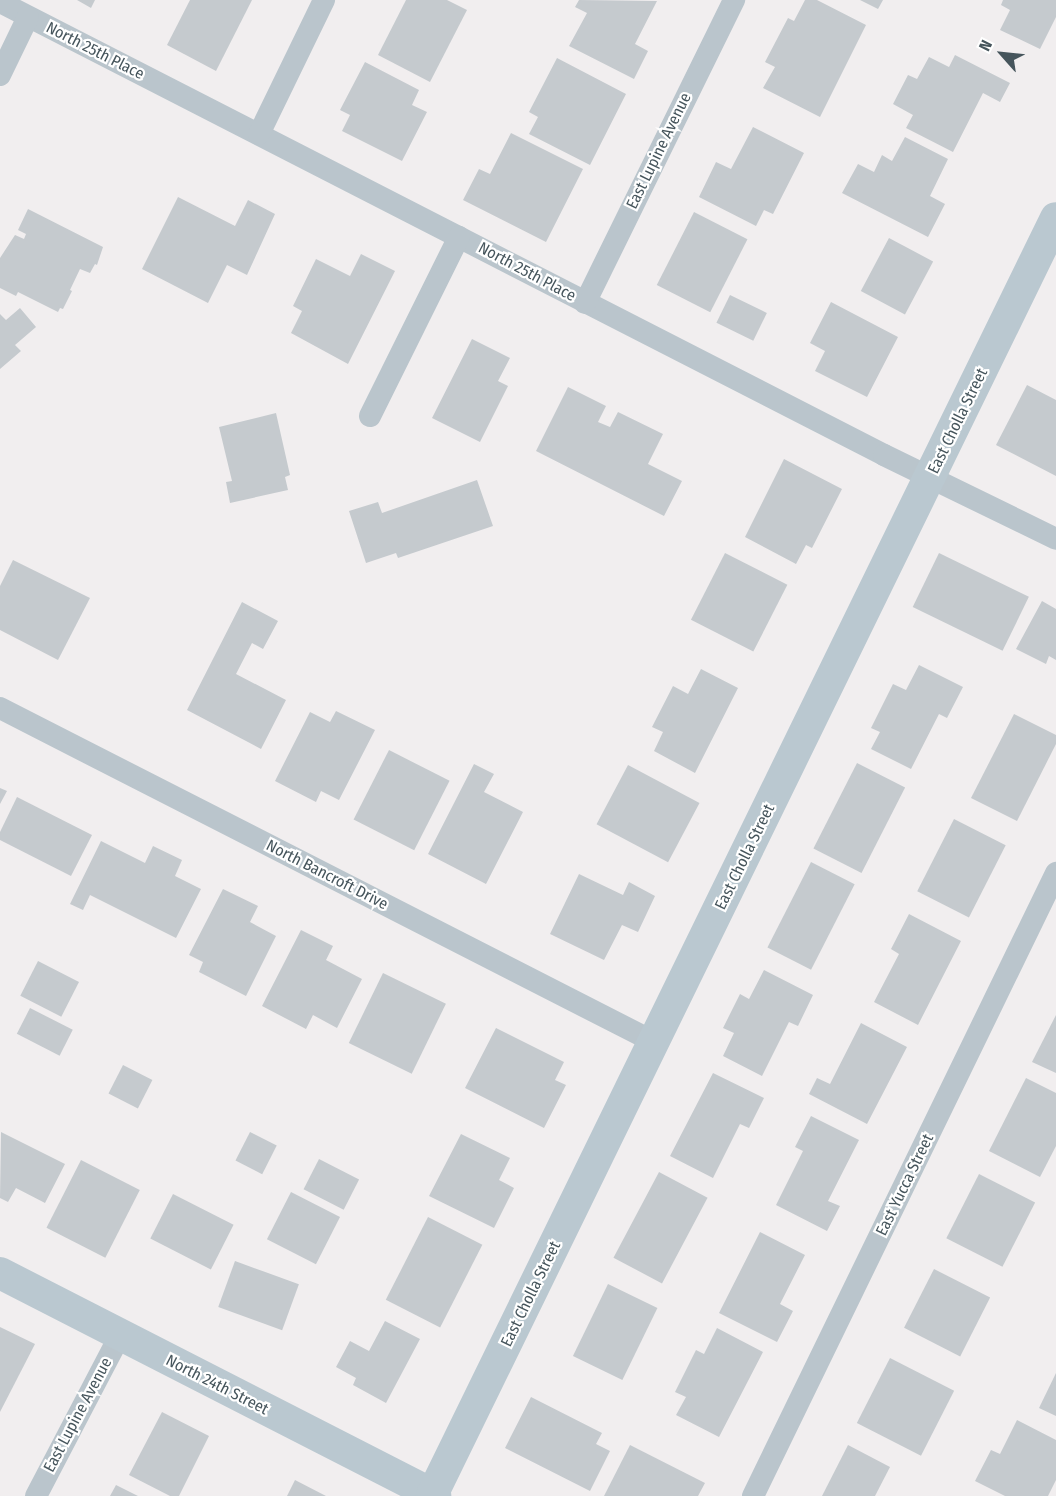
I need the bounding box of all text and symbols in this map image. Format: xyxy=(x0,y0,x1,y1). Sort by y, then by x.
street label: North 25th Place xyxy=(43,18,147,84)
north arrow xyxy=(972,24,1032,84)
text: N xyxy=(975,37,996,54)
street label: East Lupine Avenue xyxy=(623,90,695,212)
street label: North 25th Place xyxy=(475,238,579,306)
street label: East Cholla Street xyxy=(924,365,992,477)
street label: East Cholla Street xyxy=(711,801,779,913)
street label: North Bancroft Drive xyxy=(263,836,391,914)
street label: East Yucca Street xyxy=(872,1131,938,1239)
street label: East Cholla Street xyxy=(497,1238,565,1350)
street label: North 24th Street xyxy=(163,1351,271,1419)
street label: East Lupine Avenue xyxy=(40,1355,116,1475)

